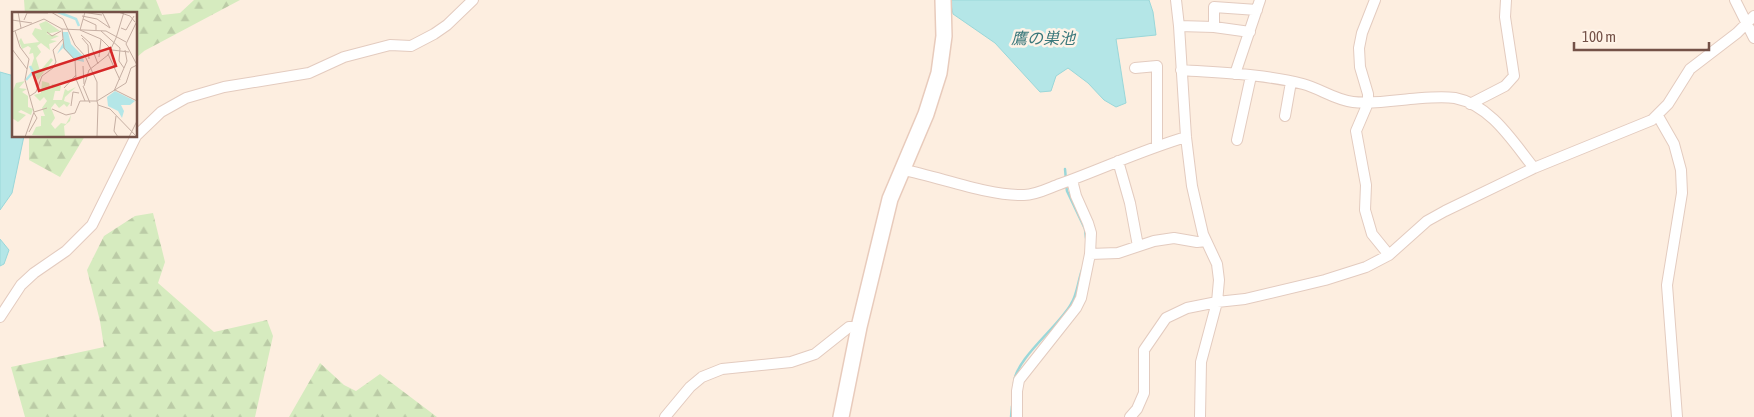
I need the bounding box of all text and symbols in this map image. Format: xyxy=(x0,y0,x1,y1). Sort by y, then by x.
inset map xyxy=(12,12,138,138)
scale bar xyxy=(1574,20,1709,52)
text: 100 m xyxy=(1582,28,1616,45)
water label: 鷹の巣池 xyxy=(1011,29,1077,47)

